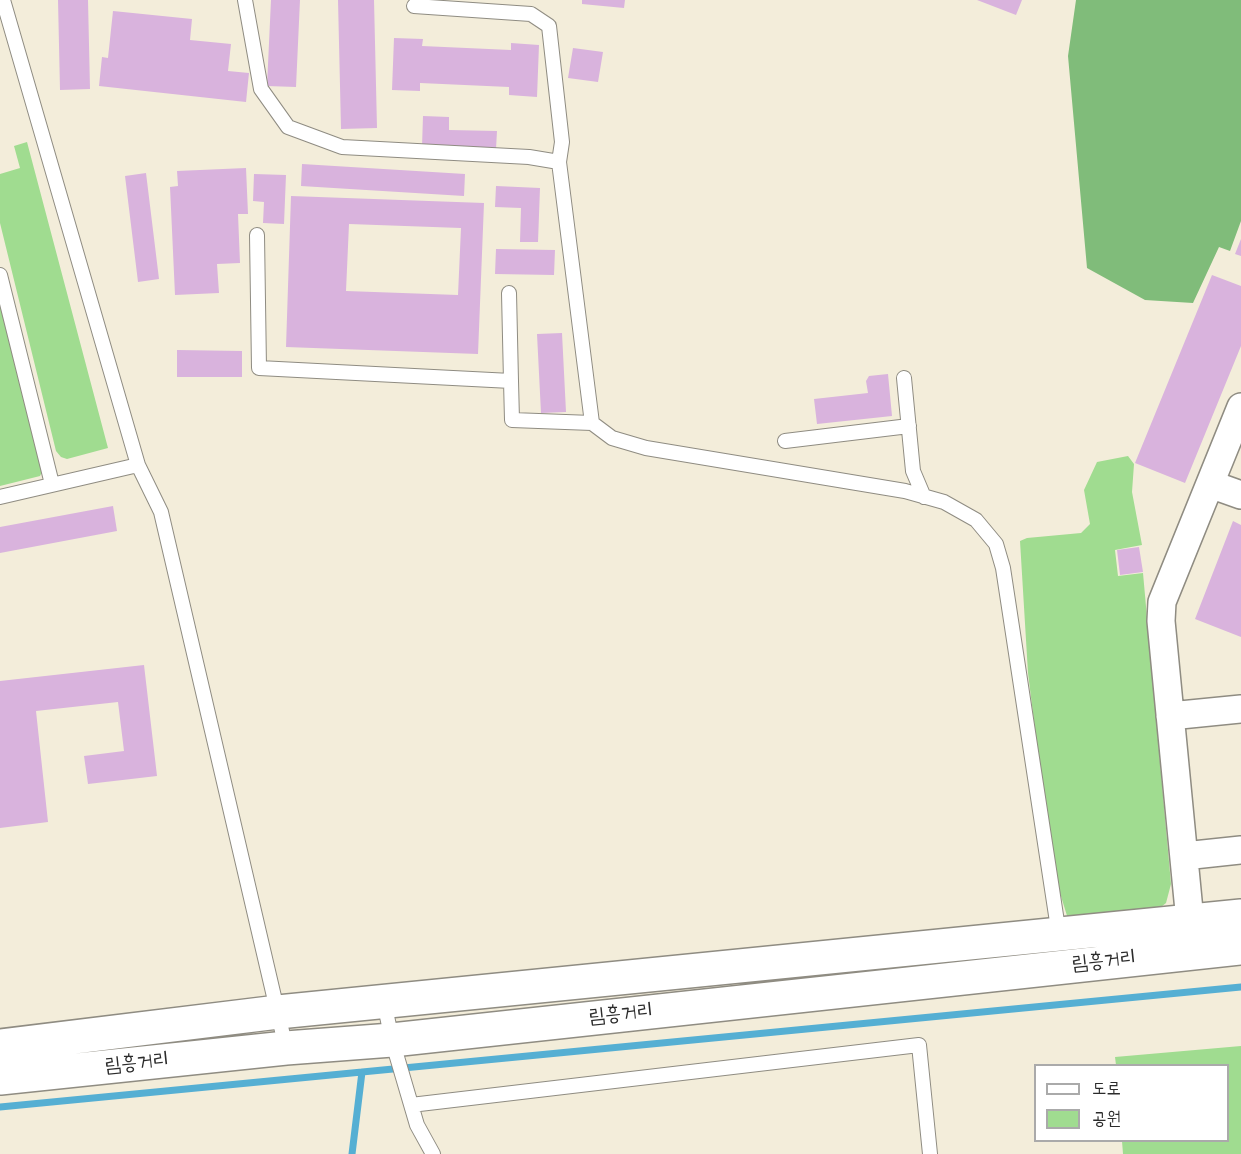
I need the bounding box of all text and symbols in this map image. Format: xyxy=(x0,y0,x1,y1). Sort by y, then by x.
street label: 림흥거리 xyxy=(1071,947,1137,977)
street label: 림흥거리 xyxy=(588,1000,654,1030)
street label: 림흥거리 xyxy=(104,1049,170,1079)
legend xyxy=(1034,1064,1229,1142)
text: 도로 xyxy=(1092,1077,1121,1101)
text: 공원 xyxy=(1092,1107,1121,1131)

